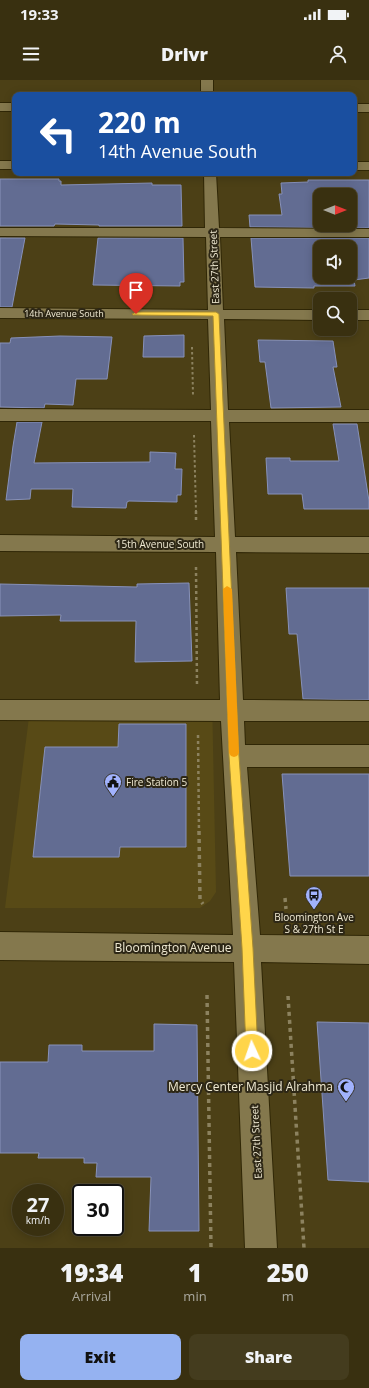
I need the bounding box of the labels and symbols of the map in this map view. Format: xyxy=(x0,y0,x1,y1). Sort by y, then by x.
north arrow xyxy=(313,188,357,232)
street label: East 27th Street xyxy=(206,229,222,304)
pin xyxy=(119,273,153,314)
street label: 14th Avenue South xyxy=(24,307,104,320)
street label: 15th Avenue South xyxy=(116,537,204,551)
public building icon: Fire Station 5 xyxy=(103,772,123,797)
place label: Fire Station 5 xyxy=(126,775,187,789)
bus stop icon: Bloomington Ave S & 27th St E xyxy=(304,885,324,910)
place label: Bloomington Ave S & 27th St E xyxy=(274,910,354,936)
street label: Bloomington Avenue xyxy=(115,939,232,956)
position arrow xyxy=(231,1030,273,1072)
mosque icon: Mercy Center Masjid Alrahma xyxy=(336,1077,356,1102)
place label: Mercy Center Masjid Alrahma xyxy=(168,1078,333,1095)
street label: East 27th Street xyxy=(247,1104,265,1179)
speed limit sign: 30 xyxy=(72,1184,124,1236)

